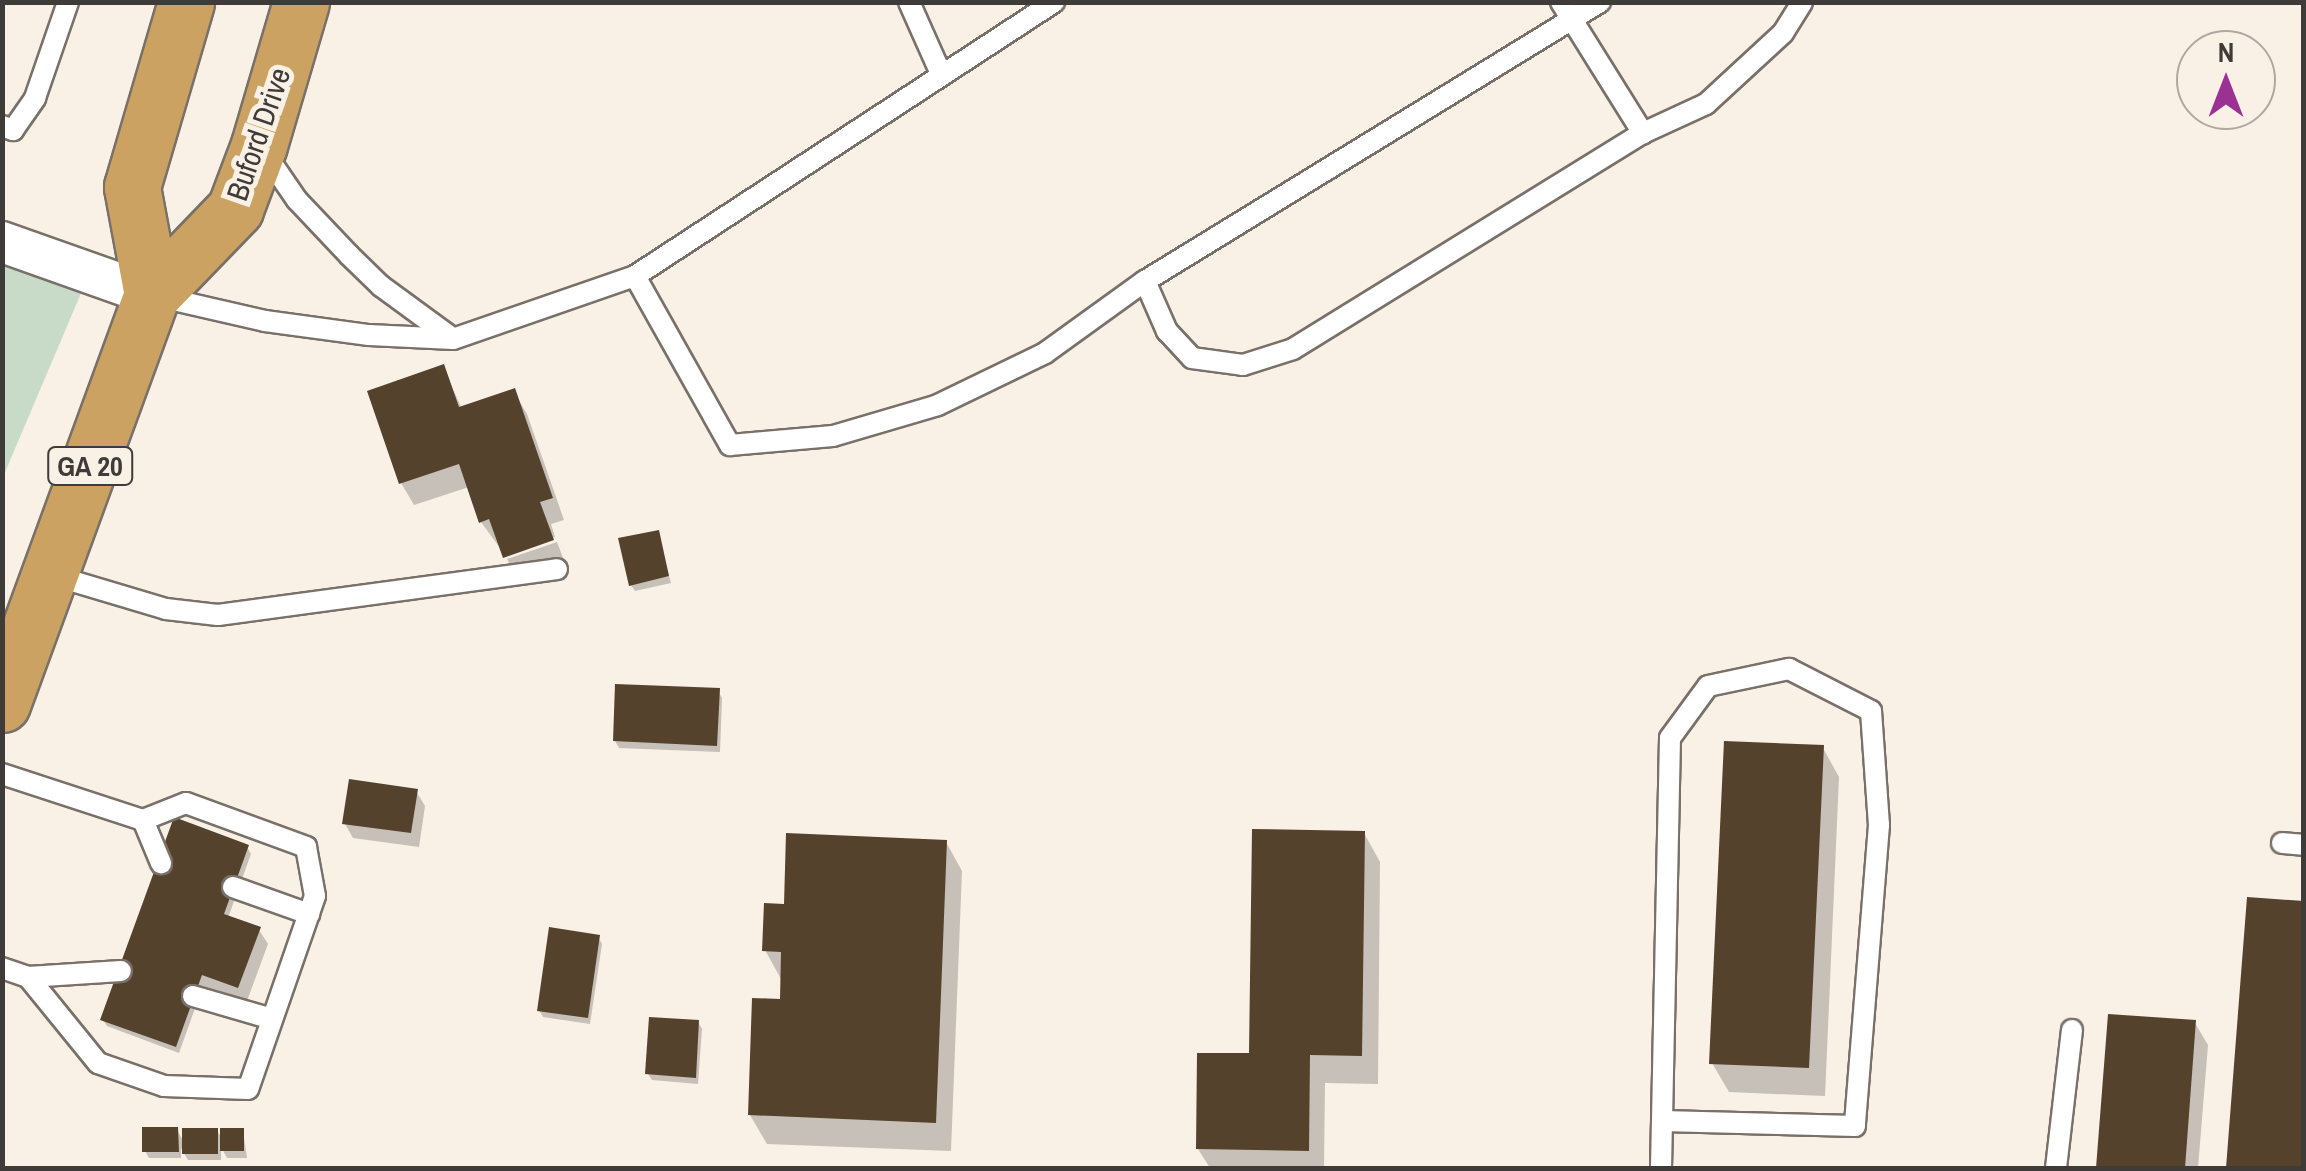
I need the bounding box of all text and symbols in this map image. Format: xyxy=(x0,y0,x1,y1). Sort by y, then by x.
north arrow xyxy=(2176,30,2276,130)
text: N xyxy=(2218,33,2234,71)
street label: Buford Drive xyxy=(219,63,297,205)
road number: GA 20 xyxy=(45,443,135,489)

